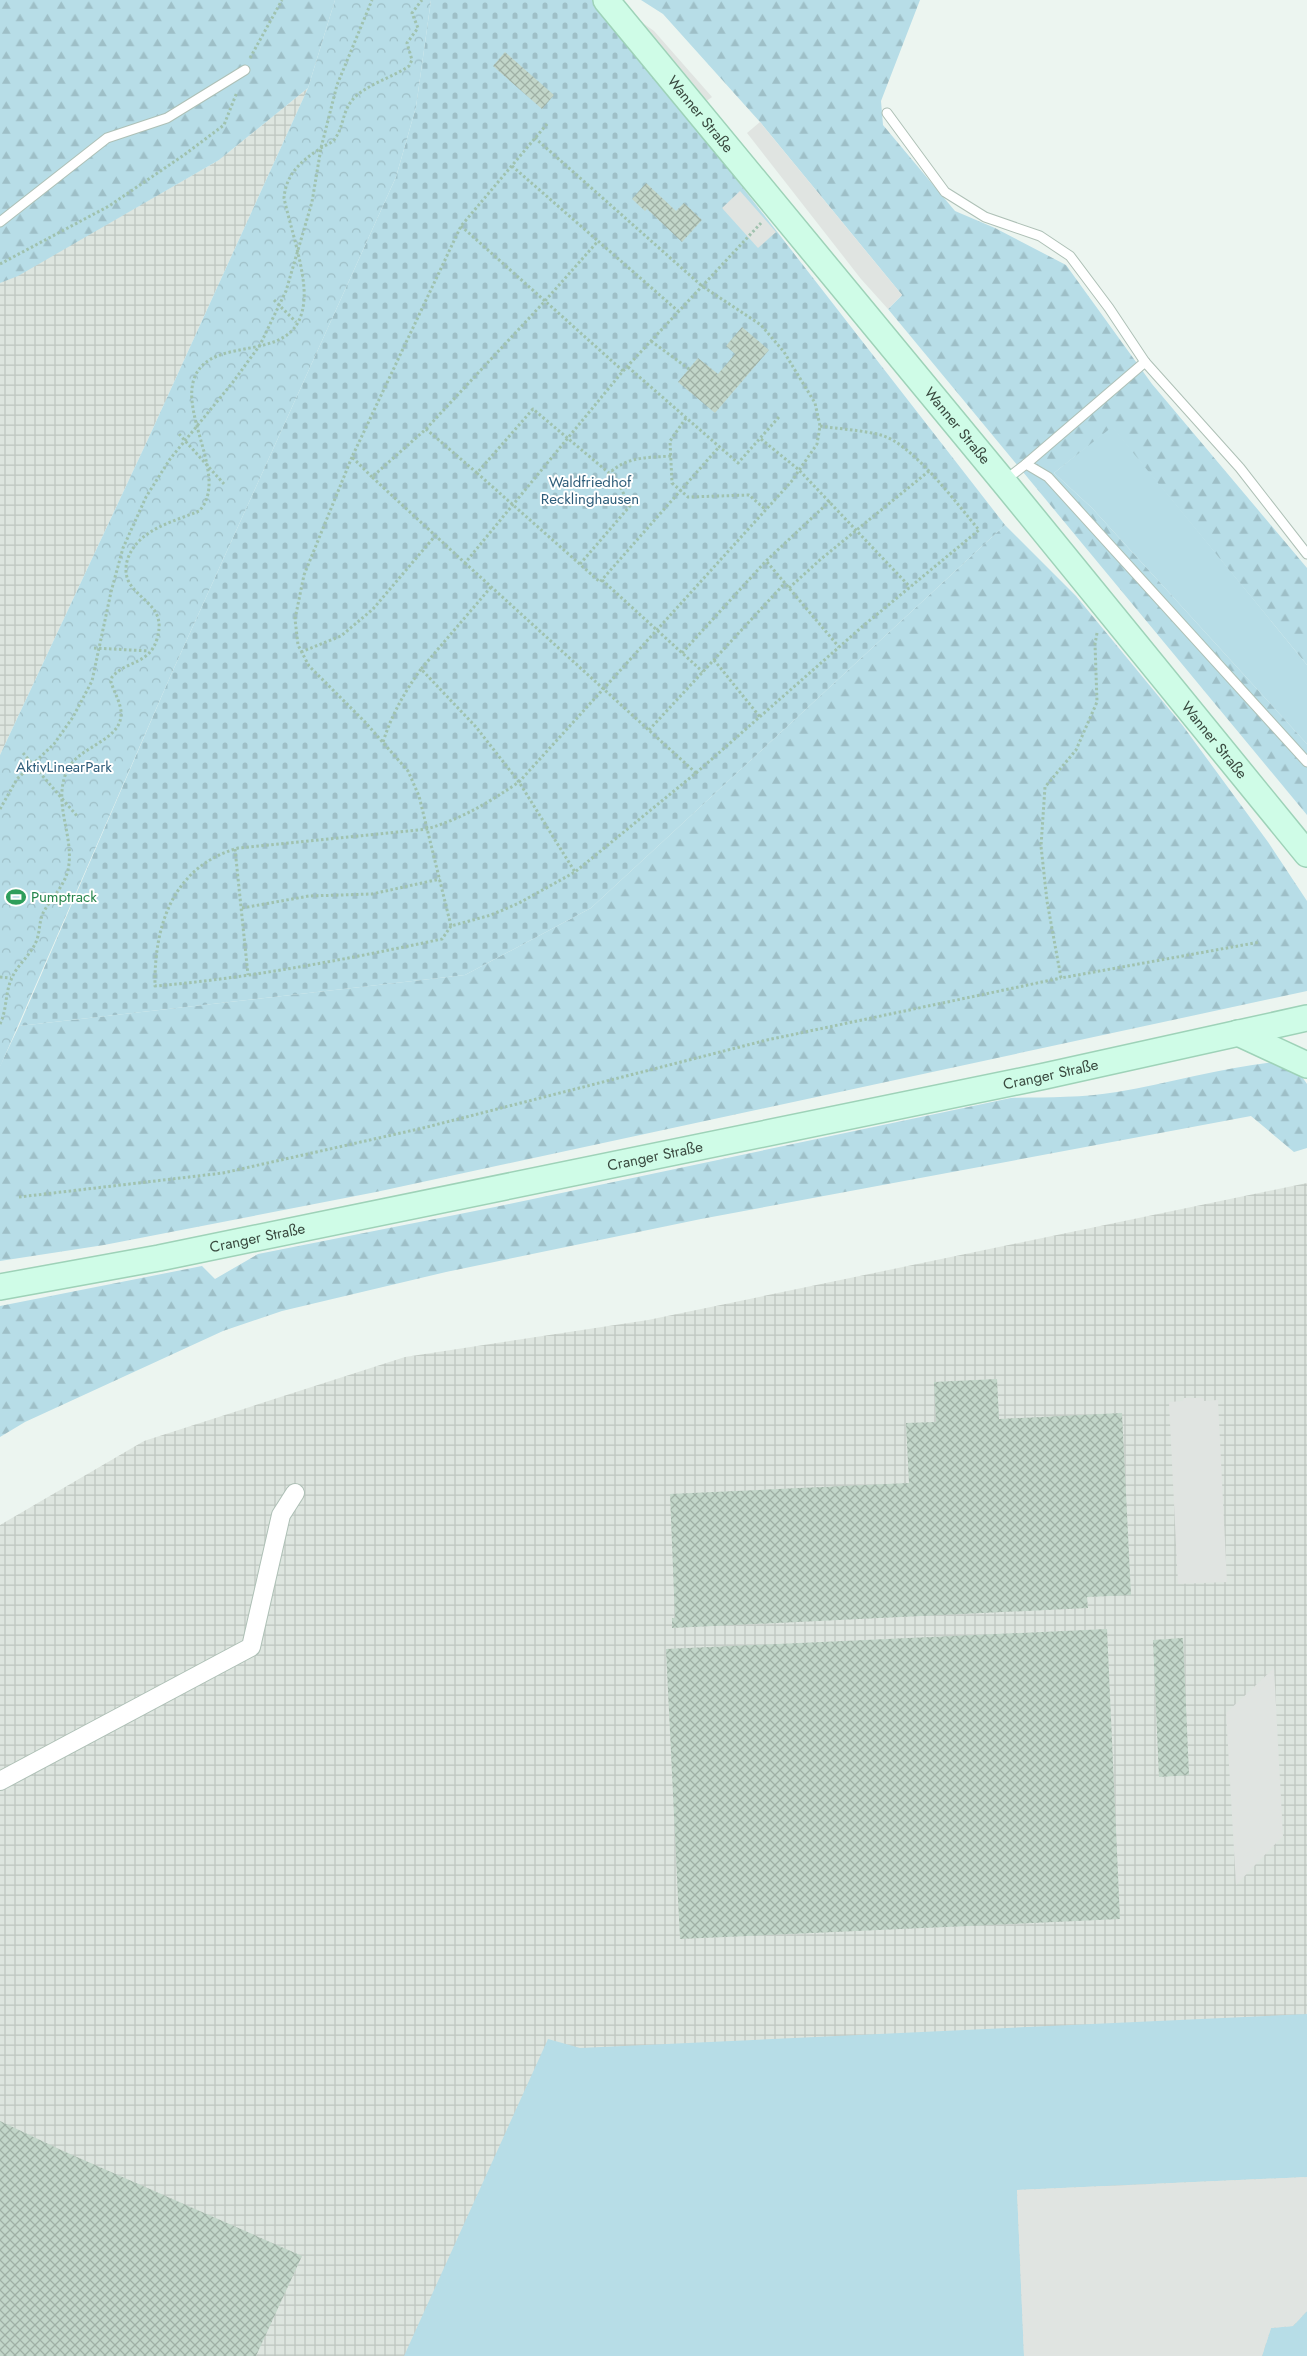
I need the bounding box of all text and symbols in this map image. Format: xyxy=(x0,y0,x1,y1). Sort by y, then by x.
street label: Wanner Straße xyxy=(662,71,739,158)
street label: Wanner Straße xyxy=(919,382,996,469)
park label: Waldfriedhof Recklinghausen xyxy=(541,471,639,510)
street label: Wanner Straße xyxy=(1176,697,1253,784)
park label: AktivLinearPark xyxy=(16,756,112,778)
sports icon: Pumptrack xyxy=(5,886,27,908)
place label: Pumptrack xyxy=(31,886,97,908)
street label: Cranger Straße xyxy=(1001,1053,1101,1095)
street label: Cranger Straße xyxy=(605,1136,705,1177)
street label: Cranger Straße xyxy=(208,1217,307,1258)

